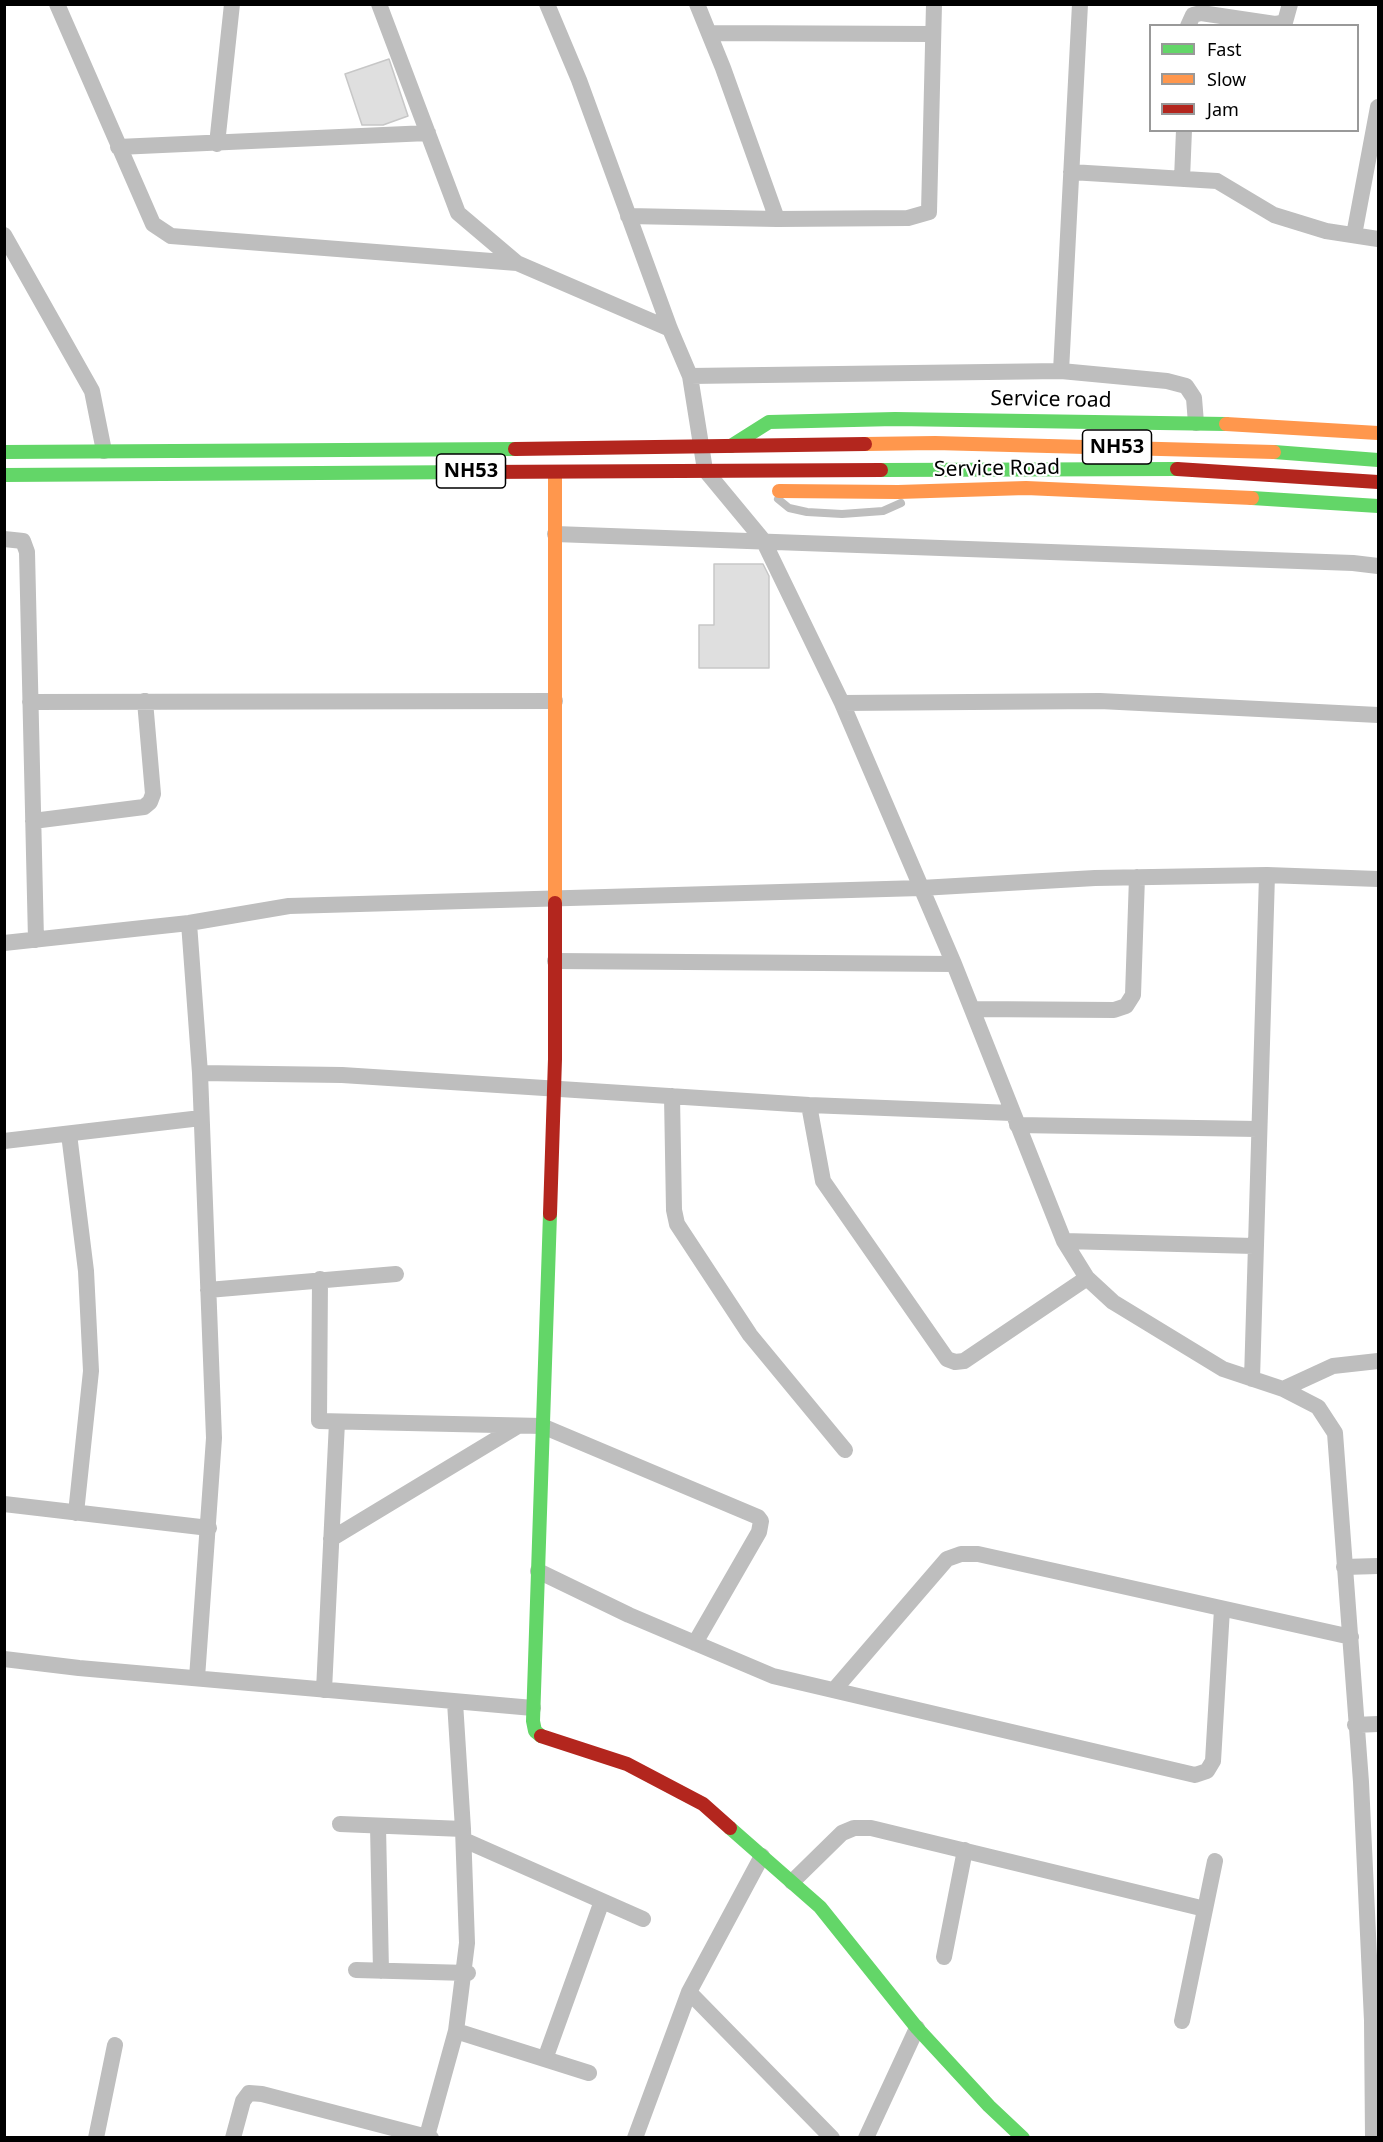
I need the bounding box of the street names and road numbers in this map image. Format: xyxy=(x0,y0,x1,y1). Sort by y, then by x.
street label: Service road xyxy=(990,386,1112,414)
road number: NH53 xyxy=(1082,430,1152,464)
road number: NH53 xyxy=(436,454,506,488)
street label: Service Road xyxy=(934,455,1060,483)

